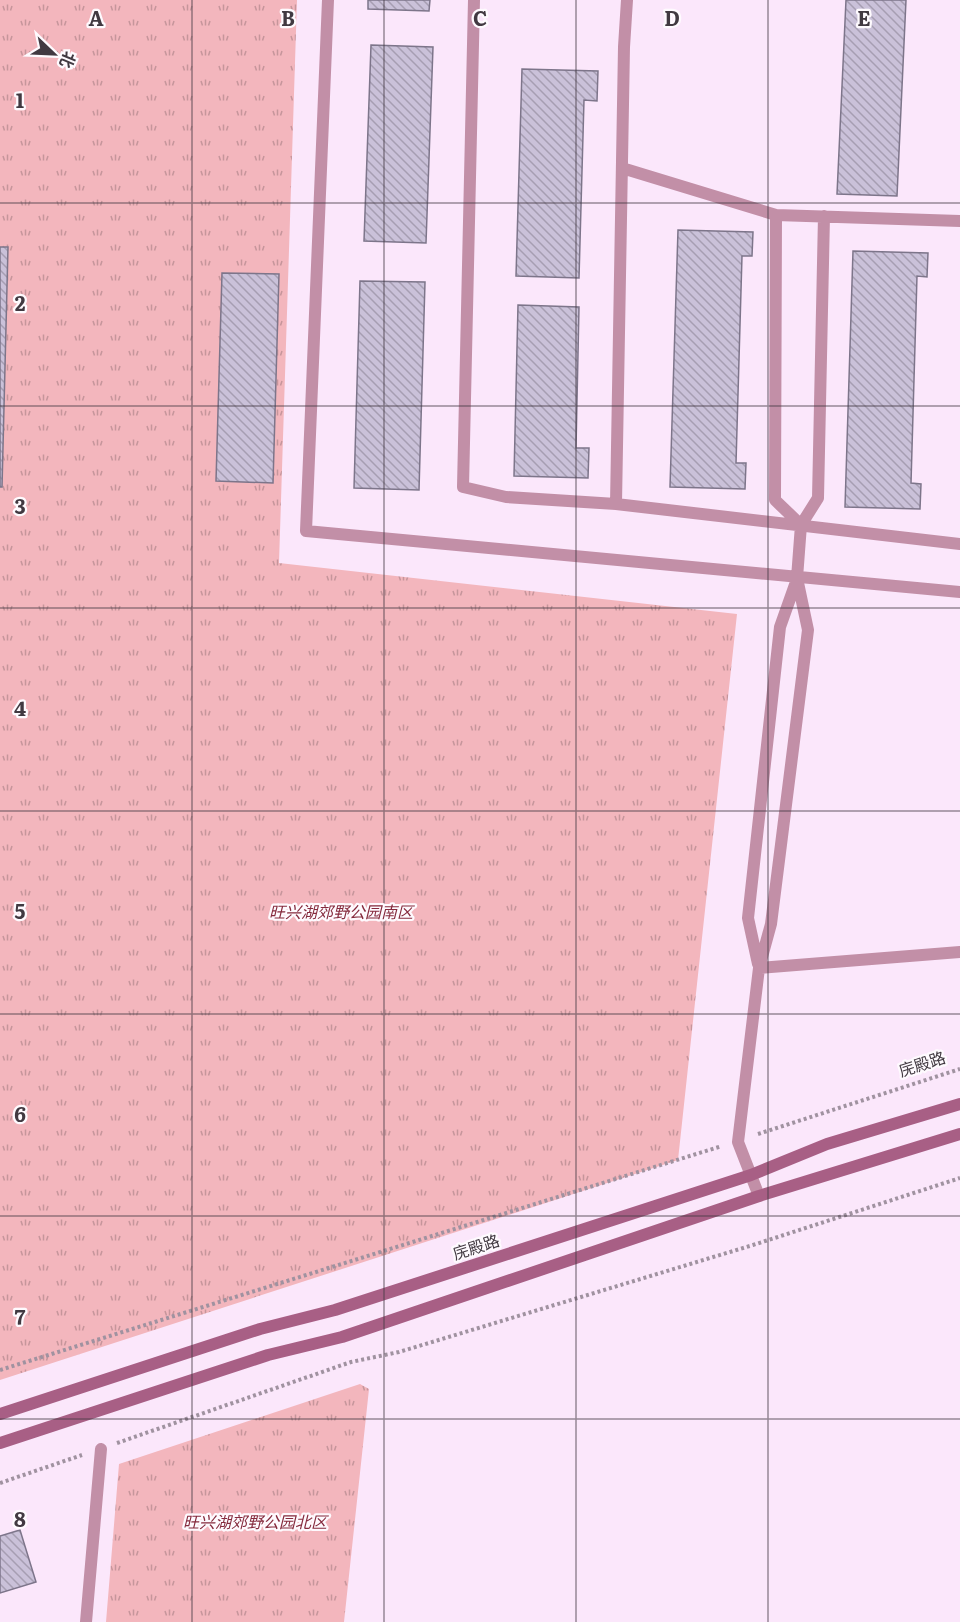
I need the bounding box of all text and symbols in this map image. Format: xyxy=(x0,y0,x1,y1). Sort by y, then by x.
text: A xyxy=(88,2,104,32)
text: B xyxy=(281,2,295,32)
text: C xyxy=(473,2,487,32)
text: D xyxy=(664,2,680,32)
text: E xyxy=(857,2,871,32)
north arrow xyxy=(24,24,84,84)
text: 北 xyxy=(55,48,83,72)
text: 1 xyxy=(16,84,24,114)
text: 2 xyxy=(15,287,26,317)
text: 3 xyxy=(14,490,26,520)
text: 4 xyxy=(14,692,26,722)
text: 5 xyxy=(15,895,26,925)
park label: 旺兴湖郊野公园南区 xyxy=(269,899,415,923)
street label: 庑殿路 xyxy=(895,1044,948,1082)
text: 6 xyxy=(14,1098,26,1128)
street label: 庑殿路 xyxy=(449,1227,502,1265)
text: 7 xyxy=(15,1301,26,1331)
text: 8 xyxy=(14,1503,26,1533)
park label: 旺兴湖郊野公园北区 xyxy=(183,1509,329,1533)

